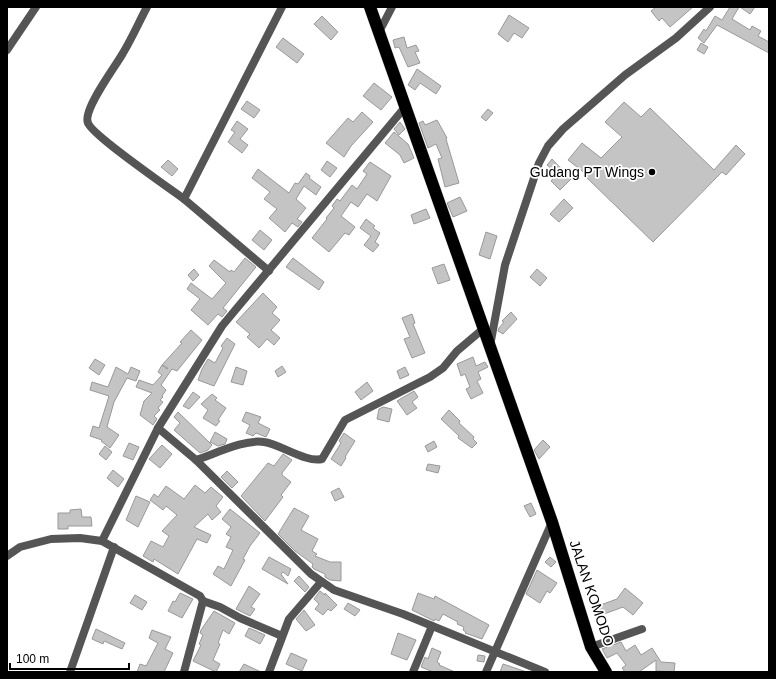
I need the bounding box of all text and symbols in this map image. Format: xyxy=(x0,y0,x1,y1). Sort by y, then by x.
place label: Gudang PT Wings xyxy=(530,164,644,180)
marker: Gudang PT Wings xyxy=(647,167,657,177)
street label: JALAN KOMODO xyxy=(566,538,618,648)
scale bar xyxy=(10,645,129,671)
text: 100 m xyxy=(16,652,49,666)

